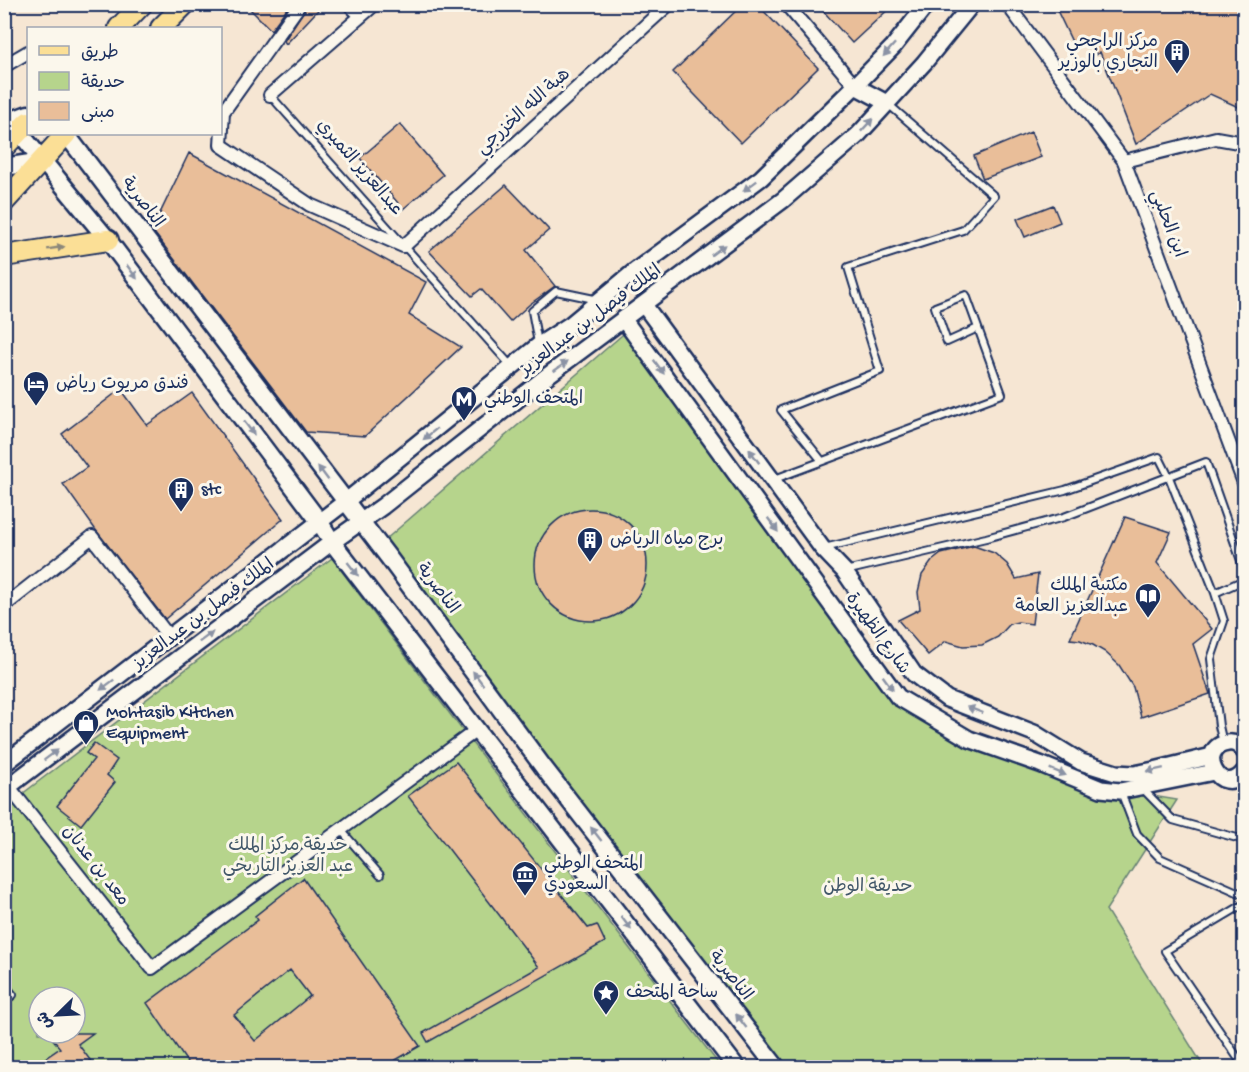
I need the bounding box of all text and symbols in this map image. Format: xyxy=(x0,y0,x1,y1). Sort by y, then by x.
legend xyxy=(27,27,222,135)
place label: مركز الراجحي التجاري بالوزير xyxy=(1057,32,1158,74)
building icon: مركز الراجحي التجاري بالوزير xyxy=(1162,37,1192,75)
one-way arrow xyxy=(882,42,896,57)
text: طريق xyxy=(81,43,119,64)
street label: هبة الله الخزرجي xyxy=(473,64,577,162)
text: حديقة xyxy=(81,73,125,94)
text: مبنى xyxy=(81,103,115,124)
street label: عبدالعزيز الثميري xyxy=(312,116,406,220)
one-way arrow xyxy=(860,117,874,132)
street label: الناصرية xyxy=(116,173,168,233)
one-way arrow xyxy=(743,180,759,192)
street label: ابن الحلبي xyxy=(1142,187,1189,262)
one-way arrow xyxy=(47,244,66,253)
one-way arrow xyxy=(710,244,725,256)
street label: الملك فيصل بن عبدالعزيز xyxy=(514,261,666,383)
one-way arrow xyxy=(126,263,138,279)
one-way arrow xyxy=(653,359,665,375)
one-way arrow xyxy=(553,360,569,372)
hotel icon: فندق مريوت رياض xyxy=(21,369,51,407)
place label: فندق مريوت رياض xyxy=(56,374,189,395)
metro station icon: المتحف الوطني xyxy=(449,384,479,422)
place label: المتحف الوطني xyxy=(484,389,583,413)
one-way arrow xyxy=(242,420,254,435)
one-way arrow xyxy=(423,427,438,440)
one-way arrow xyxy=(748,448,761,464)
one-way arrow xyxy=(317,465,329,480)
building icon: stc xyxy=(166,475,196,513)
place label: stc xyxy=(201,480,222,501)
one-way arrow xyxy=(767,517,779,533)
building icon: برج مياه الرياض xyxy=(575,525,605,563)
place label: برج مياه الرياض xyxy=(610,530,724,551)
street label: الملك فيصل بن عبدالعزيز xyxy=(127,555,279,677)
street label: الناصرية xyxy=(411,559,463,619)
one-way arrow xyxy=(347,561,360,577)
place label: مكتبة الملك عبدالعزيز العامة xyxy=(1015,576,1128,618)
library icon: مكتبة الملك عبدالعزيز العامة xyxy=(1133,581,1163,619)
street label: شارع الظهيرة xyxy=(840,589,914,679)
one-way arrow xyxy=(199,631,214,643)
one-way arrow xyxy=(472,671,484,687)
one-way arrow xyxy=(882,674,894,690)
one-way arrow xyxy=(99,679,114,691)
place label: Mohtasib Kitchen Equipment xyxy=(106,703,234,745)
one-way arrow xyxy=(966,705,984,714)
shop icon: Mohtasib Kitchen Equipment xyxy=(71,708,101,746)
one-way arrow xyxy=(44,749,59,761)
one-way arrow xyxy=(1146,765,1165,775)
one-way arrow xyxy=(1050,767,1068,777)
street label: معد بن عدنان xyxy=(57,822,133,910)
one-way arrow xyxy=(589,826,602,842)
park label: حديقة مركز الملك عبد العزيز التاريخي xyxy=(223,836,353,881)
place label: المتحف الوطني السعودي xyxy=(544,854,643,896)
museum icon: المتحف الوطني السعودي xyxy=(510,859,540,897)
park label: حديقة الوطن xyxy=(823,877,913,898)
one-way arrow xyxy=(620,915,632,930)
street label: الناصرية xyxy=(704,947,756,1005)
place icon: ساحة المتحف xyxy=(591,978,621,1016)
place label: ساحة المتحف xyxy=(626,983,718,1004)
north arrow xyxy=(27,985,87,1045)
text: ش xyxy=(34,1008,59,1032)
one-way arrow xyxy=(735,1014,747,1029)

